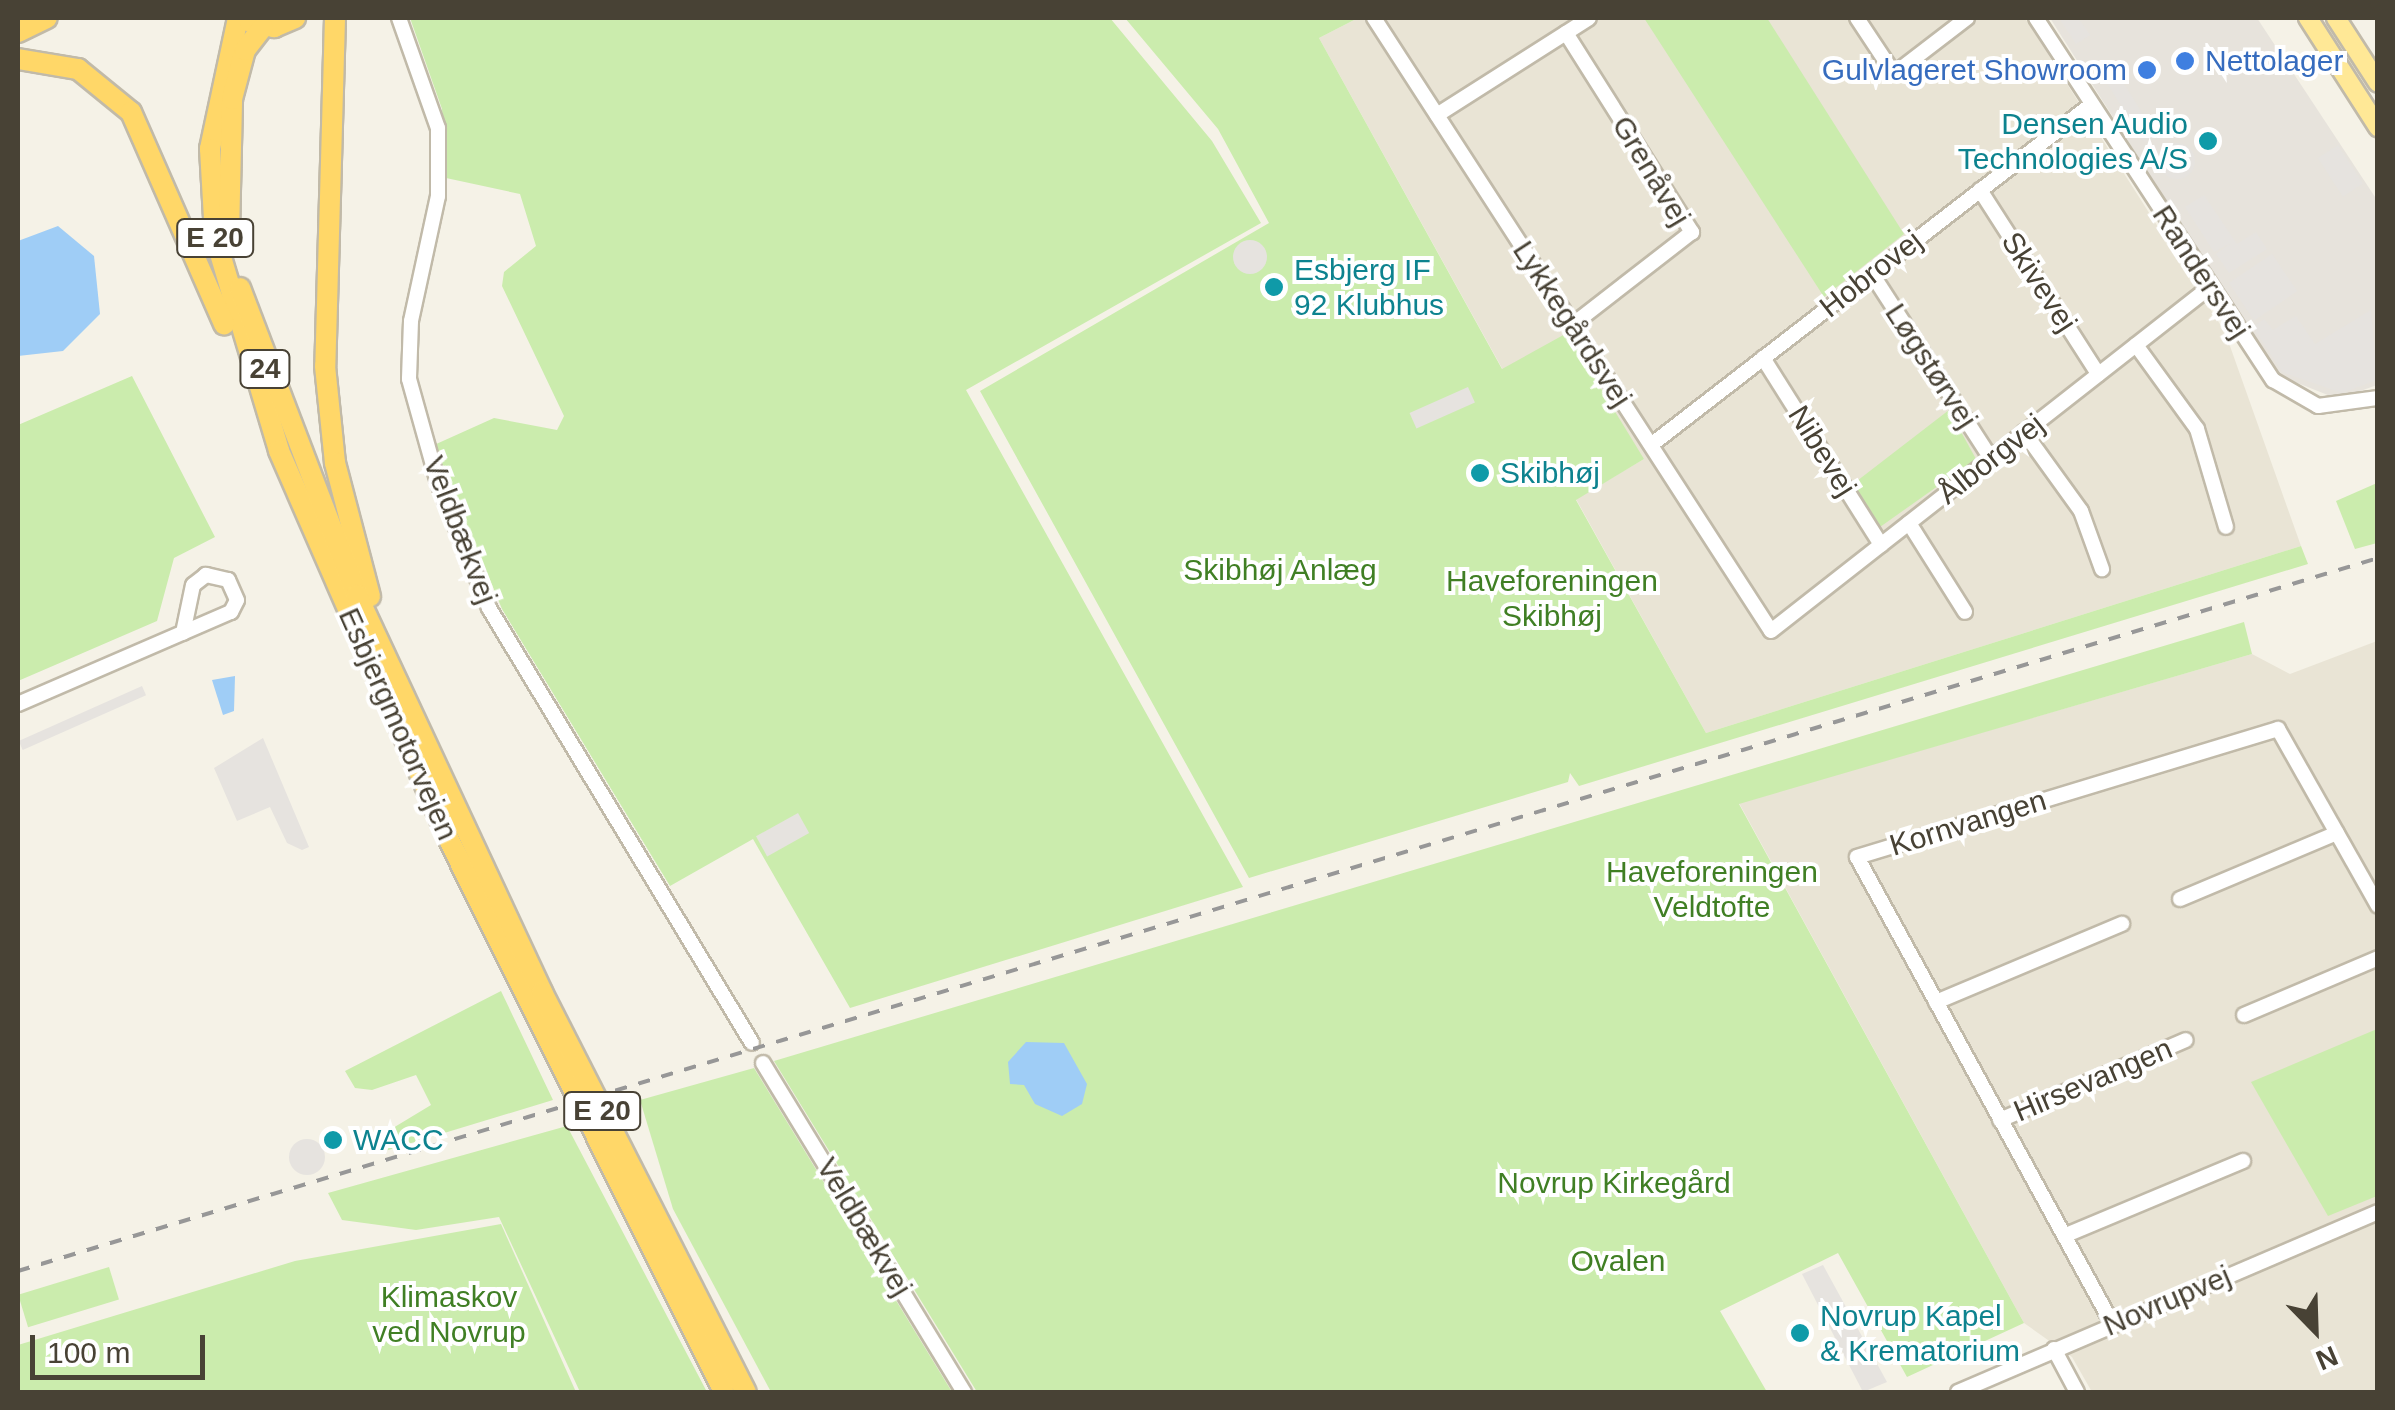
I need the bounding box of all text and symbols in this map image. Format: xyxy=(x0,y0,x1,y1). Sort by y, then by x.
place label: Nettolager xyxy=(2205,43,2343,79)
marker: Nettolager xyxy=(2174,50,2196,72)
place label: Gulvlageret Showroom xyxy=(1822,52,2127,88)
marker: Gulvlageret Showroom xyxy=(2136,59,2158,81)
place label: Densen Audio Technologies A/S xyxy=(1956,106,2188,176)
street label: Grenåvej xyxy=(1604,110,1698,232)
marker: Densen Audio Technologies A/S xyxy=(2197,130,2219,152)
street label: Randersvej xyxy=(2145,199,2257,345)
road number: E 20 xyxy=(175,215,255,261)
street label: Hobrovej xyxy=(1813,223,1929,325)
street label: Skivevej xyxy=(1993,225,2085,339)
street label: Lykkegårdsvej xyxy=(1505,234,1639,414)
place label: Esbjerg IF 92 Klubhus xyxy=(1294,252,1444,322)
marker: Esbjerg IF 92 Klubhus xyxy=(1263,276,1285,298)
street label: Løgstørvej xyxy=(1877,297,1985,435)
road number: 24 xyxy=(238,346,292,392)
street label: Nibevej xyxy=(1780,399,1864,503)
street label: Ålborgvej xyxy=(1931,406,2051,512)
street label: Veldbækvej xyxy=(415,451,505,609)
place label: Skibhøj xyxy=(1500,455,1600,491)
marker: Skibhøj xyxy=(1469,462,1491,484)
park label: Skibhøj Anlæg xyxy=(1182,552,1378,588)
park label: Haveforeningen Skibhøj xyxy=(1446,563,1658,634)
street label: Esbjergmotorvejen xyxy=(331,602,465,846)
street label: Kornvangen xyxy=(1885,782,2051,864)
park label: Haveforeningen Veldtofte xyxy=(1606,854,1818,924)
street label: Hirsevangen xyxy=(2008,1031,2178,1129)
road number: E 20 xyxy=(562,1088,642,1134)
place label: WACC xyxy=(353,1122,444,1158)
marker: WACC xyxy=(322,1129,344,1151)
street label: Veldbækvej xyxy=(809,1151,919,1303)
park label: Novrup Kirkegård xyxy=(1497,1165,1731,1201)
park label: Ovalen xyxy=(1570,1243,1666,1279)
street label: Novrupvej xyxy=(2098,1258,2236,1344)
park label: Klimaskov ved Novrup xyxy=(372,1279,526,1350)
north arrow xyxy=(2265,1280,2365,1380)
place label: Novrup Kapel & Krematorium xyxy=(1820,1298,2020,1368)
scale bar xyxy=(35,1315,210,1377)
marker: Novrup Kapel & Krematorium xyxy=(1789,1322,1811,1344)
text: 100 m xyxy=(47,1336,130,1369)
text: N xyxy=(2312,1340,2342,1376)

